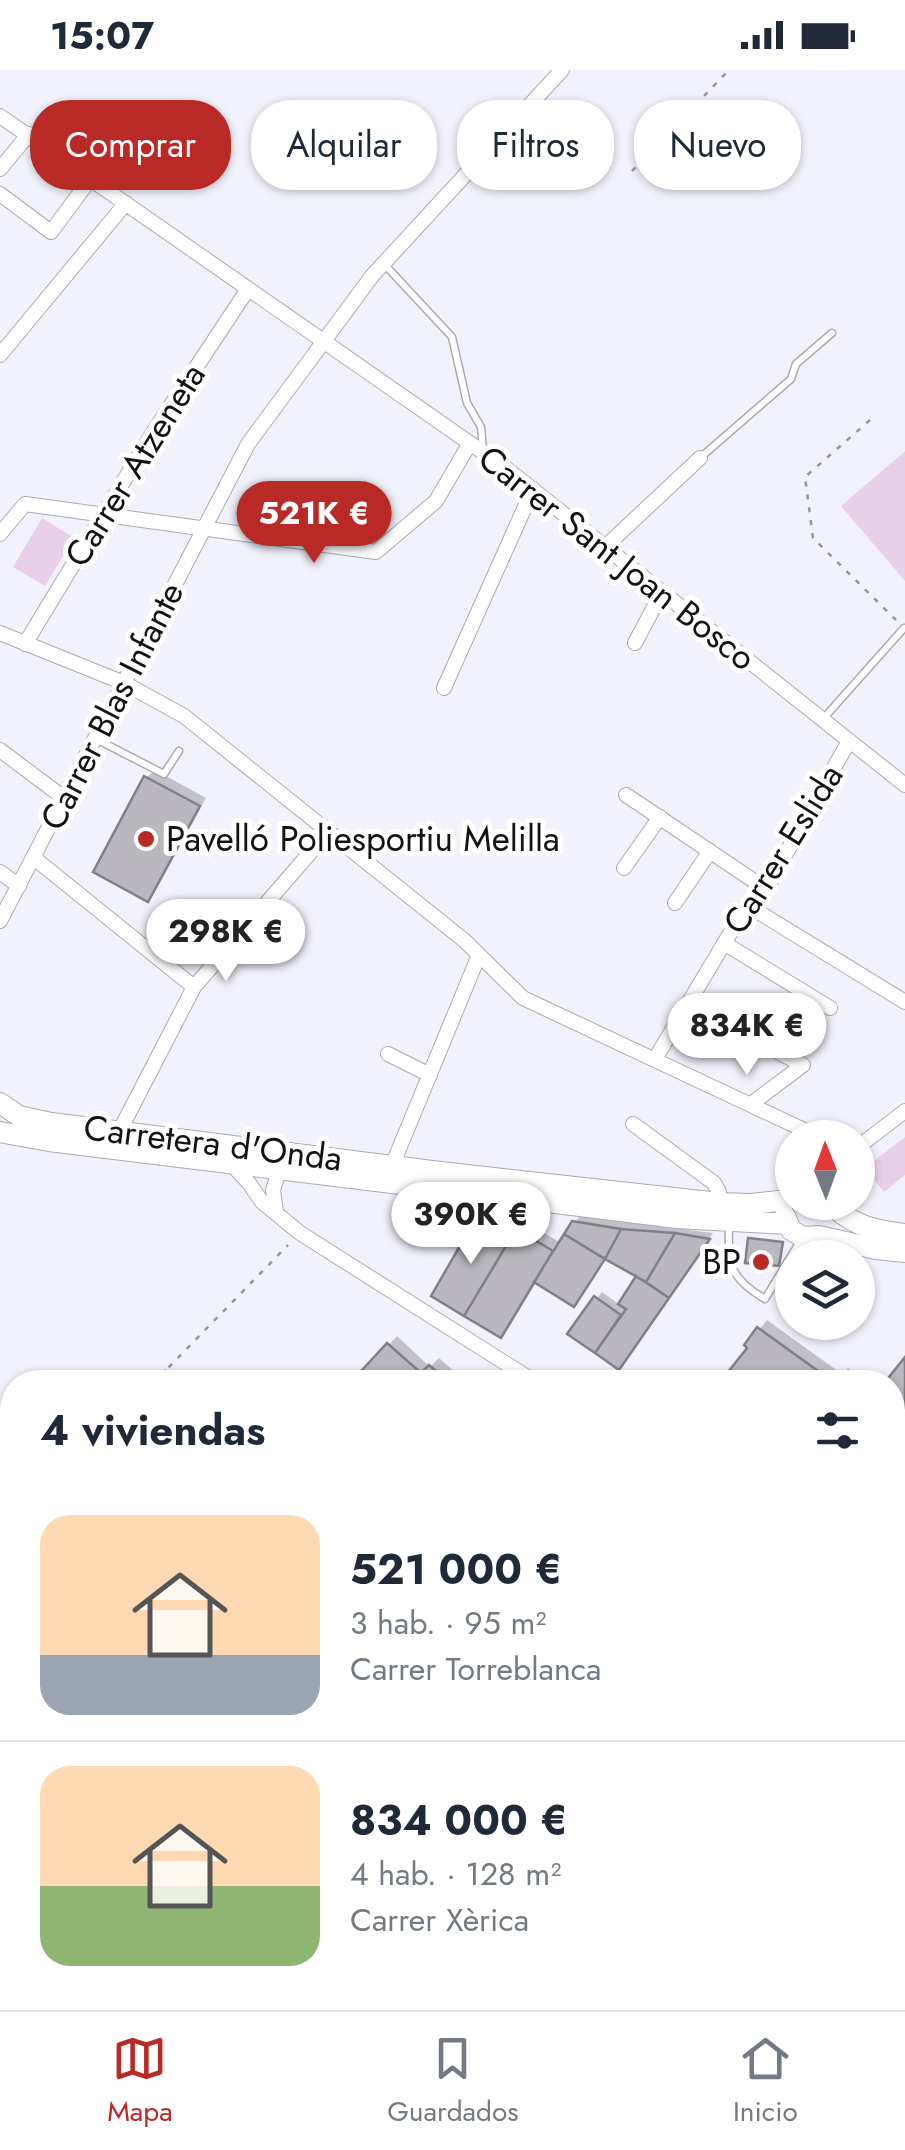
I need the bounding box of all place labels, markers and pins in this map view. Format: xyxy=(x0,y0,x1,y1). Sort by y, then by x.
pin: 521K € xyxy=(233,481,395,566)
place label: Pavelló Poliesportiu Melilla xyxy=(166,814,560,864)
marker: Pavelló Poliesportiu Melilla xyxy=(135,828,157,850)
pin: 298K € xyxy=(145,899,307,984)
pin: 834K € xyxy=(666,993,828,1078)
pin: 390K € xyxy=(390,1182,552,1267)
place label: BP xyxy=(702,1237,741,1287)
marker: BP xyxy=(750,1251,772,1273)

